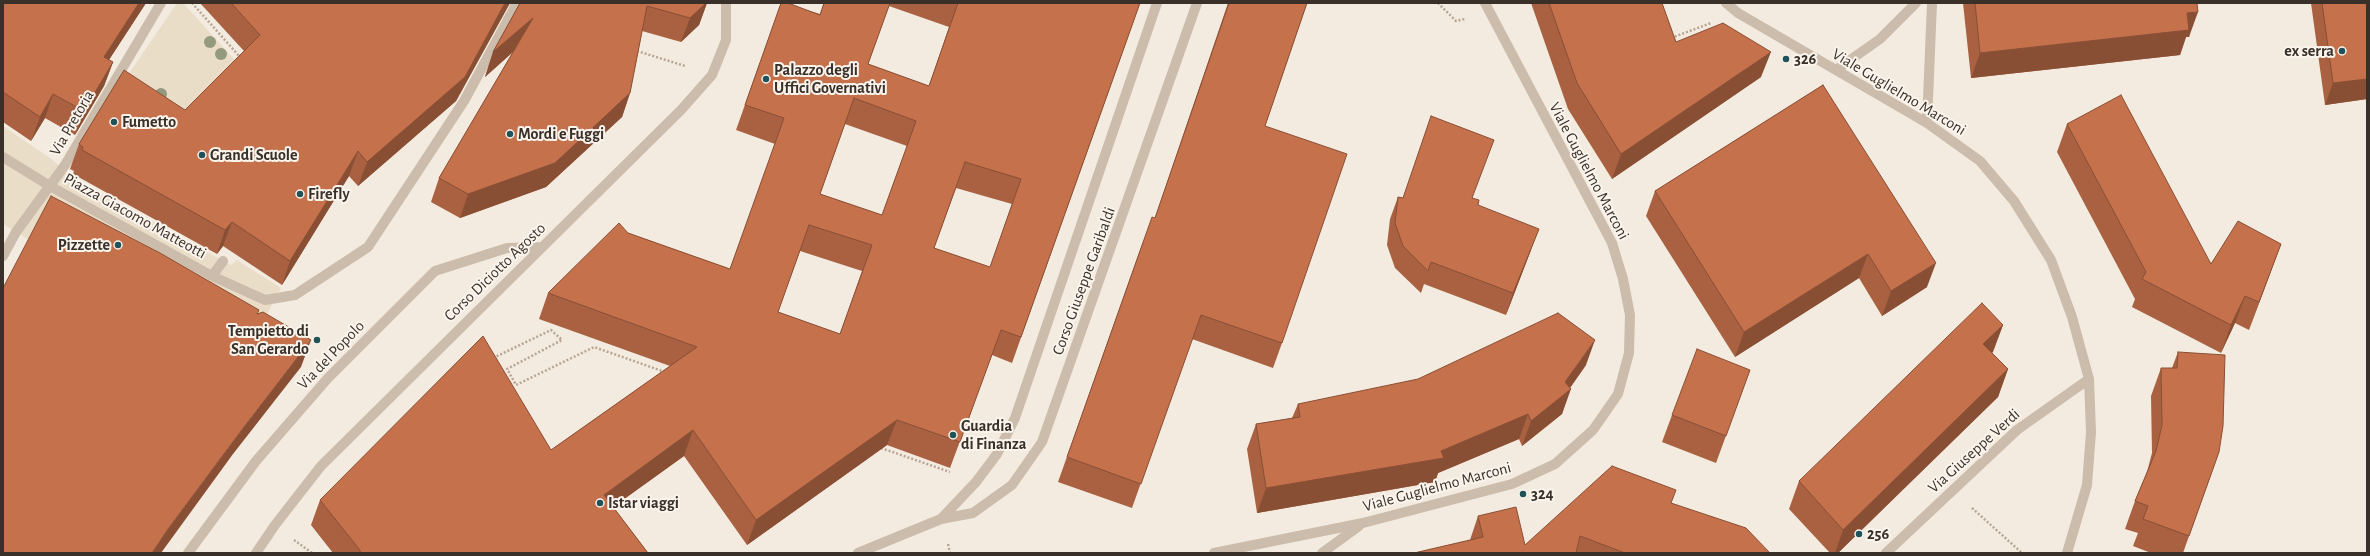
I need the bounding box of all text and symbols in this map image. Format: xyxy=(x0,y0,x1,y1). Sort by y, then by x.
place label: ex serra xyxy=(2284,41,2334,61)
street label: Viale Guglielmo Marconi xyxy=(1829,44,1969,140)
marker: ex serra xyxy=(2337,46,2347,56)
place label: 326 xyxy=(1794,49,1816,69)
marker: 326 xyxy=(1781,54,1791,64)
place label: Palazzo degli Uffici Governativi xyxy=(774,60,886,98)
marker: Palazzo degli Uffici Governativi xyxy=(761,74,771,84)
street label: Via Pretoria xyxy=(46,87,98,159)
street label: Viale Guglielmo Marconi xyxy=(1545,99,1633,243)
place label: Fumetto xyxy=(122,112,176,132)
marker: Fumetto xyxy=(109,117,119,127)
place label: Mordi e Fuggi xyxy=(518,124,604,144)
marker: Mordi e Fuggi xyxy=(505,129,515,139)
place label: Grandi Scuole xyxy=(210,145,298,165)
marker: Grandi Scuole xyxy=(197,150,207,160)
street label: Piazza Giacomo Matteotti xyxy=(60,169,210,263)
place label: Firefly xyxy=(308,184,350,204)
marker: Firefly xyxy=(295,189,305,199)
street label: Corso Giuseppe Garibaldi xyxy=(1048,204,1120,358)
street label: Corso Diciotto Agosto xyxy=(440,219,550,325)
place label: Pizzette xyxy=(58,235,110,255)
marker: Pizzette xyxy=(113,240,123,250)
street label: Via del Popolo xyxy=(293,317,369,393)
place label: Tempietto di San Gerardo xyxy=(228,321,309,359)
marker: Tempietto di San Gerardo xyxy=(312,335,322,345)
street label: Via Giuseppe Verdi xyxy=(1924,405,2024,497)
place label: Guardia di Finanza xyxy=(961,416,1026,454)
marker: Guardia di Finanza xyxy=(948,430,958,440)
street label: Viale Guglielmo Marconi xyxy=(1361,458,1513,516)
place label: 324 xyxy=(1531,484,1553,504)
marker: 324 xyxy=(1518,489,1528,499)
place label: Istar viaggi xyxy=(608,493,679,513)
marker: Istar viaggi xyxy=(595,498,605,508)
place label: 256 xyxy=(1867,524,1889,544)
marker: 256 xyxy=(1854,529,1864,539)

